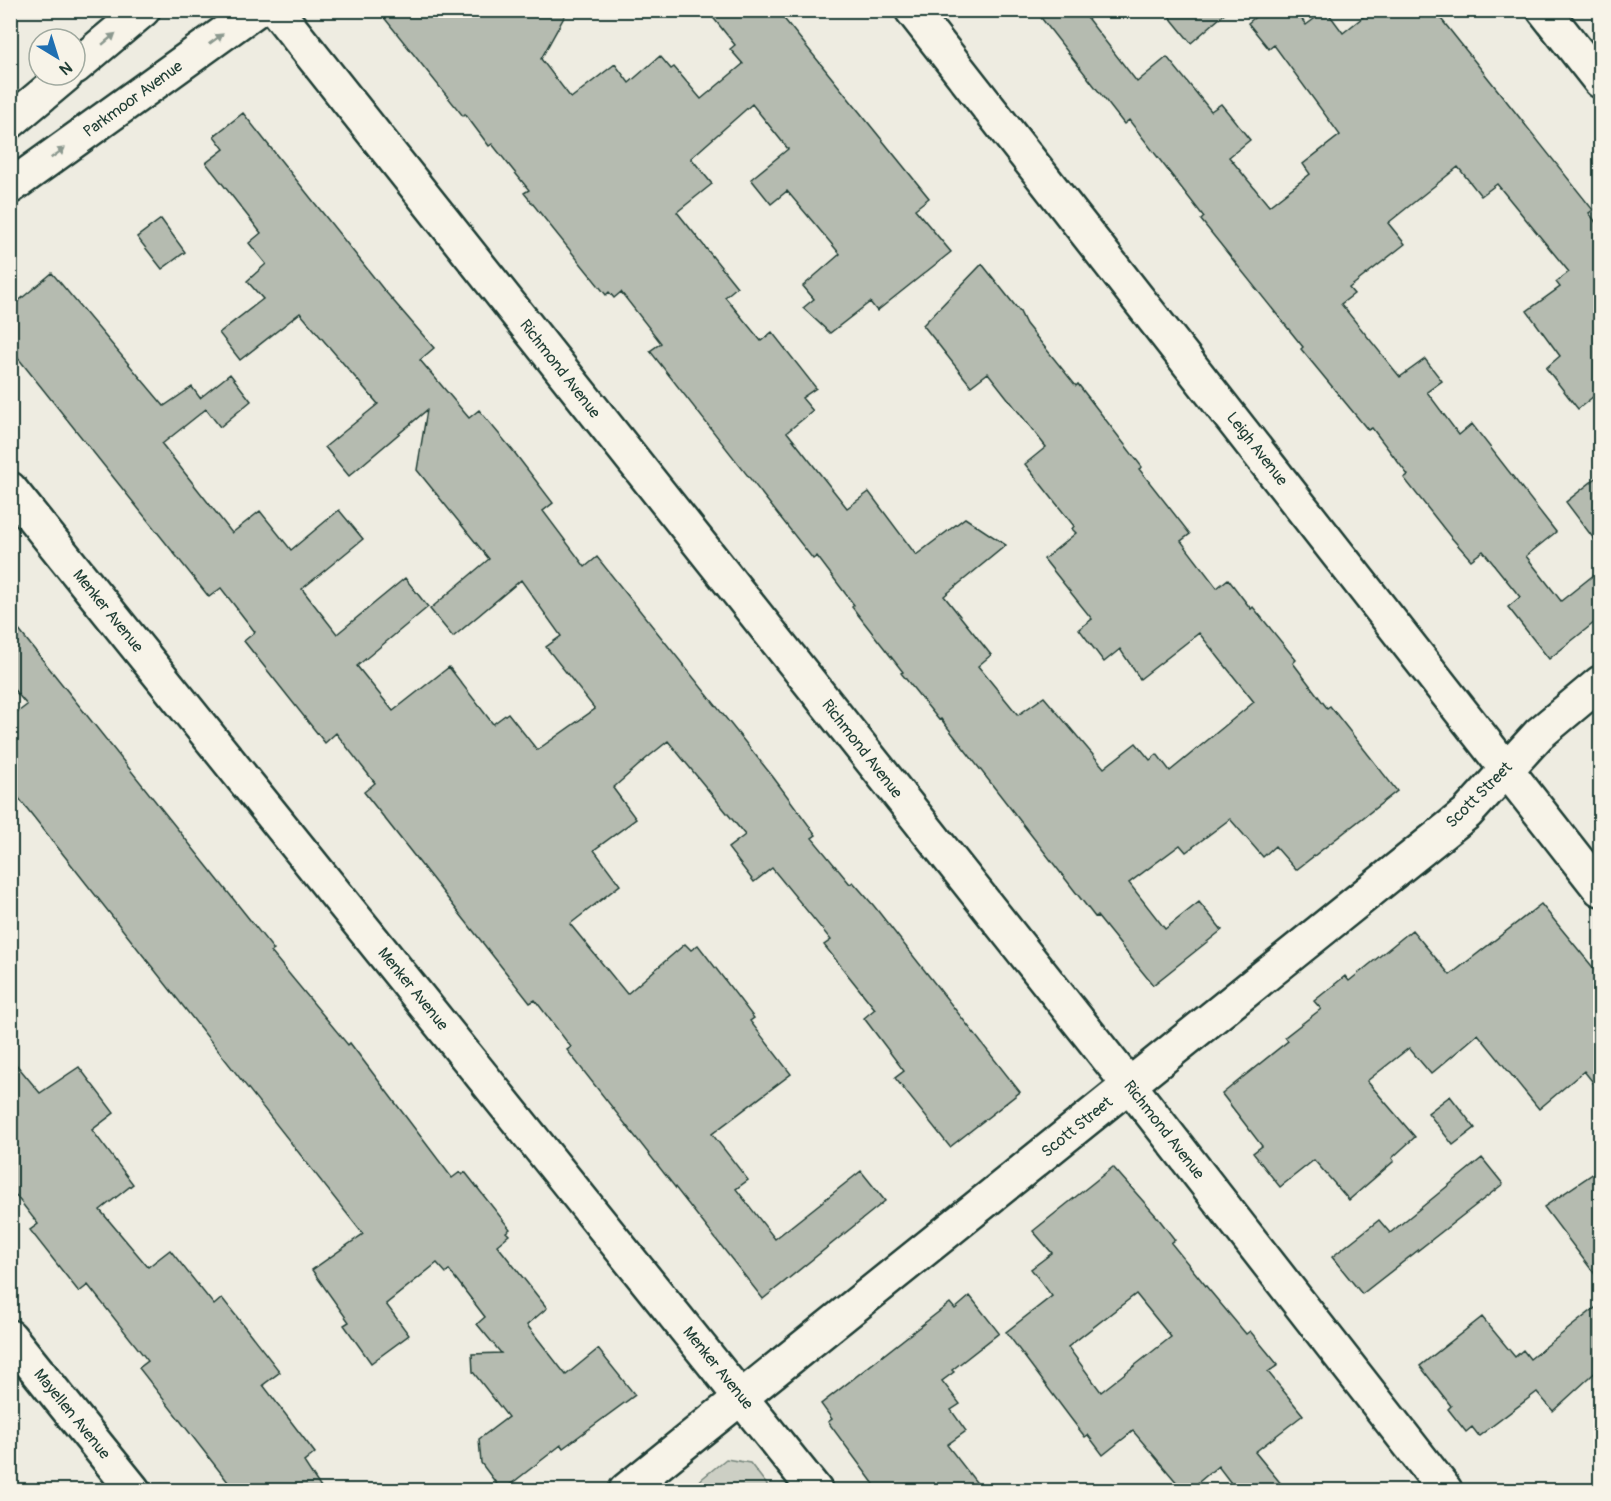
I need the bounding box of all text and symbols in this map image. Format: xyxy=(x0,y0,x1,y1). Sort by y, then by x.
north arrow xyxy=(27,27,87,87)
one-way arrow xyxy=(101,32,117,45)
one-way arrow xyxy=(209,34,224,46)
street label: Parkmoor Avenue xyxy=(79,56,187,142)
text: N xyxy=(55,57,76,79)
one-way arrow xyxy=(50,148,66,159)
street label: Richmond Avenue xyxy=(515,316,605,422)
street label: Leigh Avenue xyxy=(1222,408,1292,490)
street label: Menker Avenue xyxy=(68,565,148,657)
street label: Richmond Avenue xyxy=(817,696,907,802)
street label: Scott Street xyxy=(1442,757,1517,832)
street label: Menker Avenue xyxy=(373,943,453,1035)
street label: Richmond Avenue xyxy=(1119,1077,1209,1183)
street label: Scott Street xyxy=(1037,1092,1117,1162)
street label: Menker Avenue xyxy=(678,1322,758,1414)
street label: Mayellen Avenue xyxy=(29,1365,115,1463)

